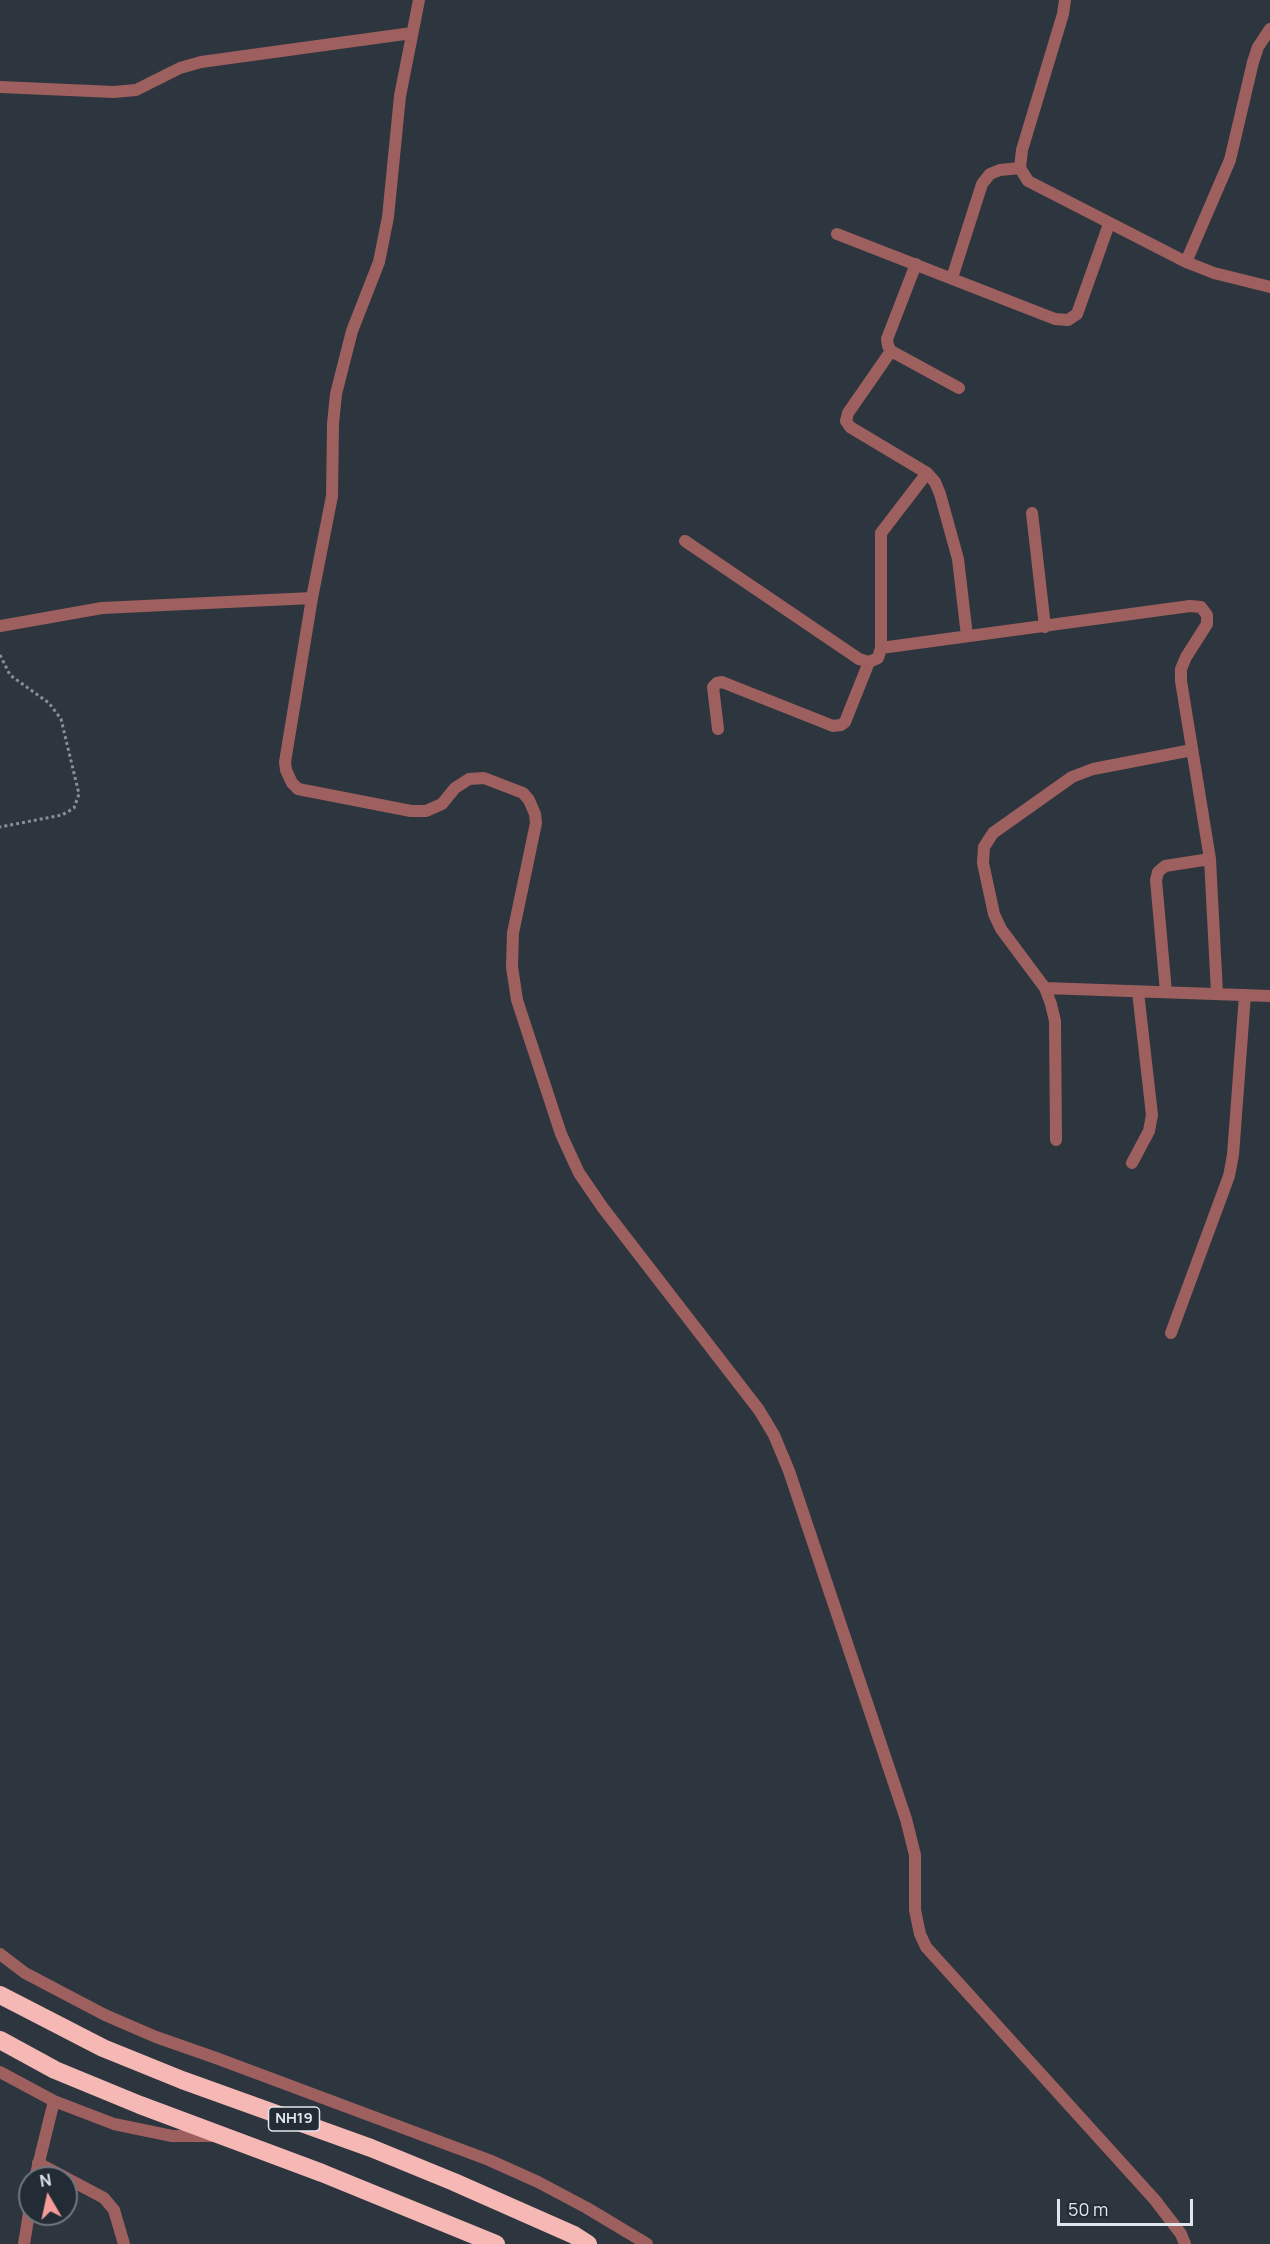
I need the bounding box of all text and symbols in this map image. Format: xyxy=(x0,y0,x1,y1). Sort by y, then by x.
road number: NH19 xyxy=(268,2107,320,2131)
north arrow xyxy=(18,2166,78,2226)
text: N xyxy=(38,2168,53,2192)
scale bar xyxy=(1060,2187,1196,2225)
text: 50 m xyxy=(1068,2197,1108,2221)

